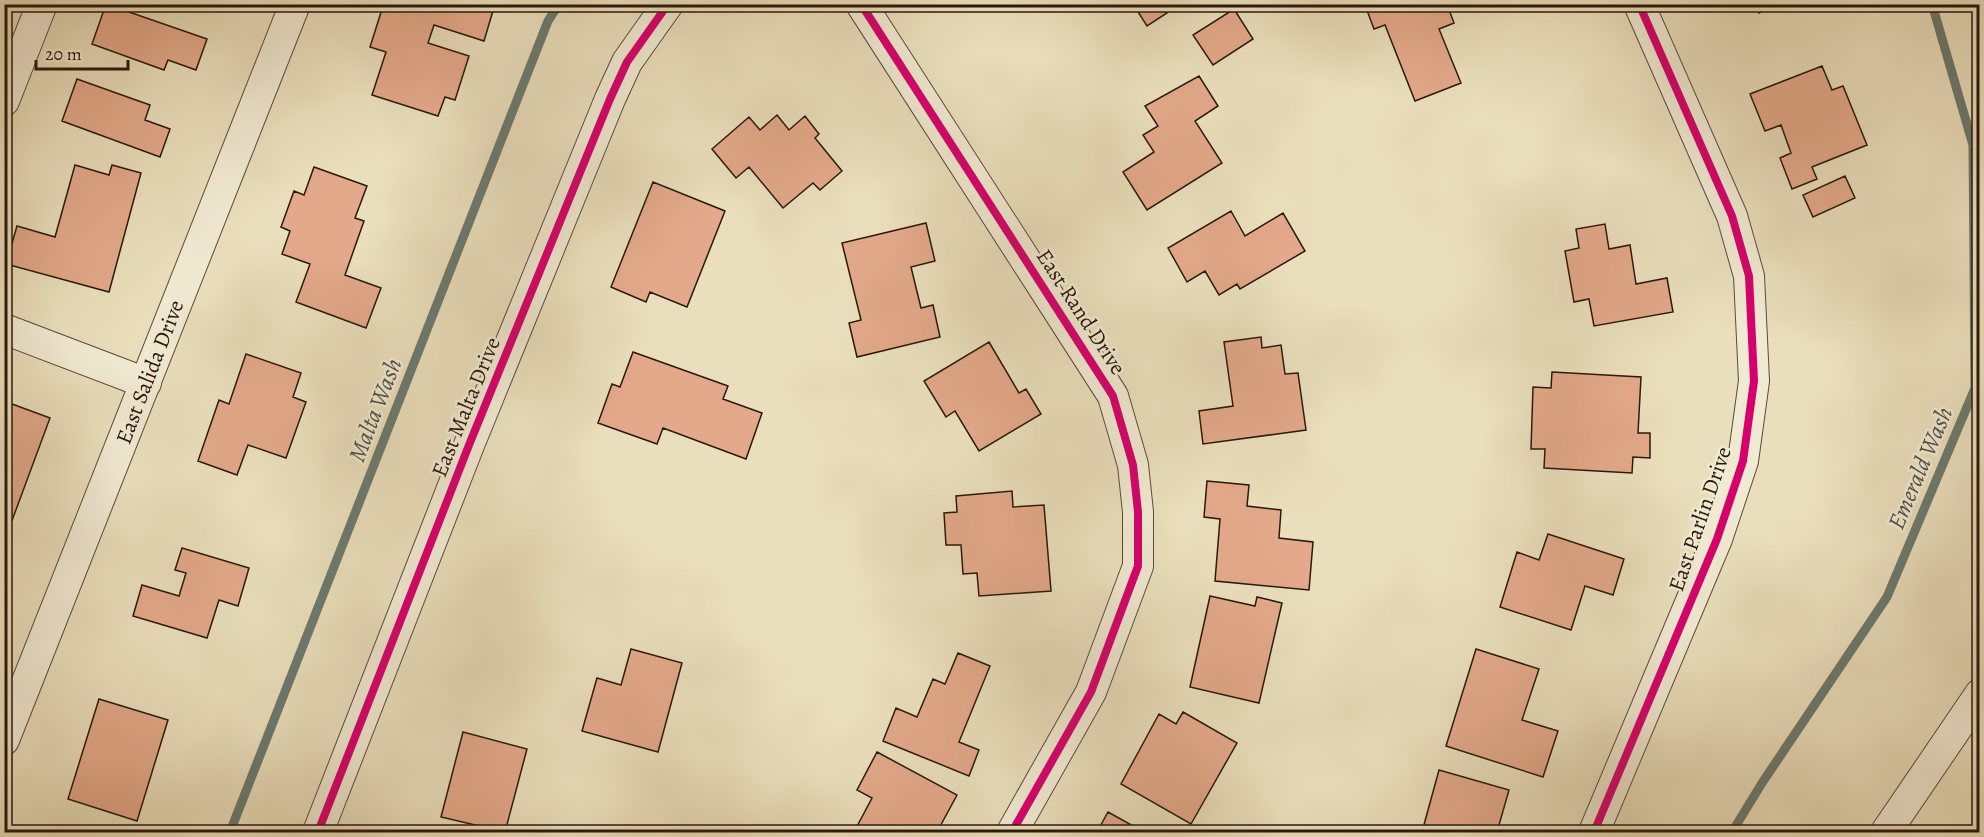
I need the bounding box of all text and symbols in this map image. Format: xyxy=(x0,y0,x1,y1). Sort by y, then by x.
scale bar xyxy=(36,33,128,71)
text: 20 m xyxy=(45,42,82,66)
street label: East Rand Drive xyxy=(1029,243,1133,381)
street label: East Salida Drive xyxy=(109,296,191,448)
street label: East Malta Drive xyxy=(424,333,508,481)
water label: Malta Wash xyxy=(341,354,409,466)
water label: Emerald Wash xyxy=(1880,402,1960,534)
street label: East Parlin Drive xyxy=(1661,443,1739,595)

